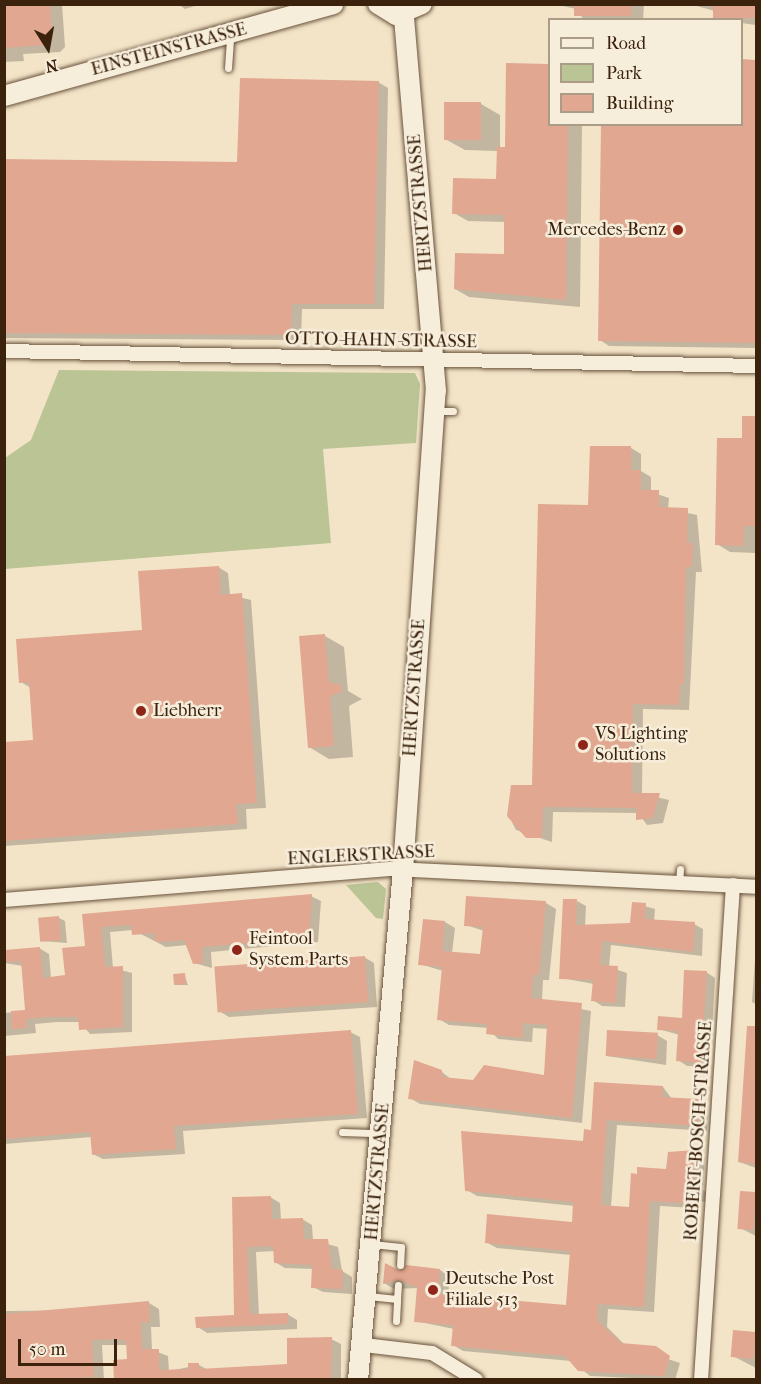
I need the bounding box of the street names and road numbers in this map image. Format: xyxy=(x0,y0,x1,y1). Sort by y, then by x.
street label: EINSTEINSTRASSE xyxy=(89,19,249,81)
street label: HERTZSTRASSE xyxy=(404,133,438,273)
street label: OTTO-HAHN-STRASSE xyxy=(285,329,477,353)
street label: HERTZSTRASSE xyxy=(399,618,431,758)
street label: ENGLERSTRASSE xyxy=(287,841,435,871)
street label: ROBERT-BOSCH-STRASSE xyxy=(681,1020,717,1242)
street label: HERTZSTRASSE xyxy=(361,1102,395,1242)

